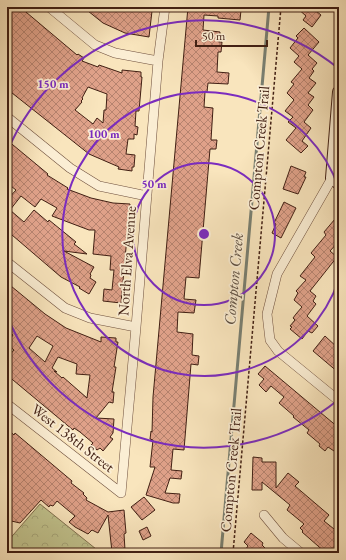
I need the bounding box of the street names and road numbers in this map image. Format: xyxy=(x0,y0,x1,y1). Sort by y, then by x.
street label: Compton Creek Trail xyxy=(244,85,273,211)
street label: North Elva Avenue xyxy=(113,205,140,317)
street label: West 138th Street xyxy=(28,399,119,476)
street label: Compton Creek Trail xyxy=(216,407,245,533)

